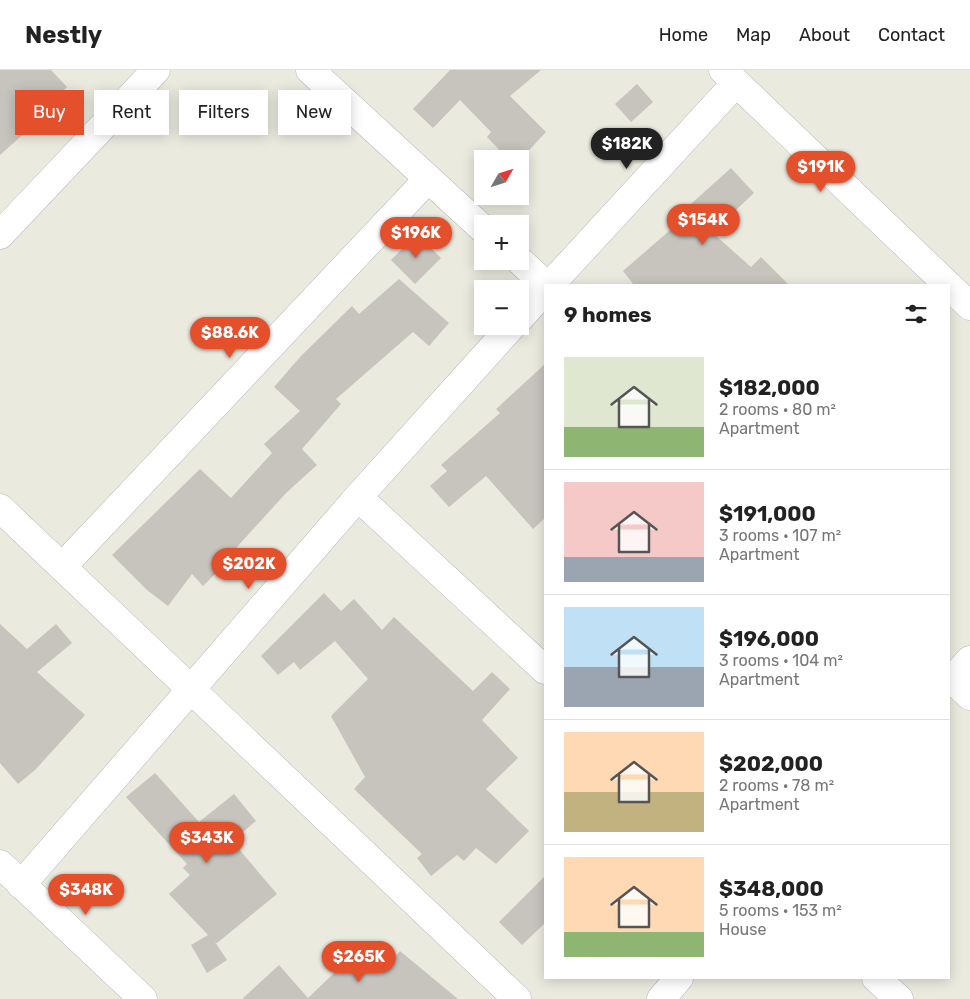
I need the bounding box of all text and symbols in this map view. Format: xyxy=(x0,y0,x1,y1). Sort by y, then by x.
text: Nestly xyxy=(25,21,102,49)
text: Home xyxy=(659,24,708,46)
text: Map xyxy=(736,24,771,46)
text: About xyxy=(799,24,850,46)
text: Contact xyxy=(878,24,945,46)
chip: Buy xyxy=(15,90,84,135)
chip: Rent xyxy=(94,90,169,135)
chip: Filters xyxy=(179,90,268,135)
chip: New xyxy=(278,90,351,135)
pin: $182K xyxy=(592,128,662,170)
text: $182K xyxy=(602,134,652,153)
north arrow xyxy=(474,150,529,205)
map controls xyxy=(474,150,529,335)
pin: $191K xyxy=(786,150,856,193)
text: $191K xyxy=(797,157,845,176)
pin: $154K xyxy=(668,204,738,246)
text: $154K xyxy=(678,210,728,229)
button: + xyxy=(474,215,529,270)
pin: $196K xyxy=(381,216,451,259)
text: $196K xyxy=(391,223,441,242)
button: − xyxy=(474,280,529,335)
icon: filters xyxy=(902,300,930,328)
text: 9 homes xyxy=(564,302,652,327)
pin: $88.6K xyxy=(189,316,271,359)
text: $88.6K xyxy=(201,323,259,342)
text: $182,000 xyxy=(719,375,820,400)
icon: home xyxy=(604,377,664,437)
text: 2 rooms · 80 m² xyxy=(719,400,836,419)
text: Apartment xyxy=(719,419,799,438)
text: $191,000 xyxy=(719,501,816,526)
icon: home xyxy=(604,502,664,562)
text: 3 rooms · 107 m² xyxy=(719,526,841,545)
text: Apartment xyxy=(719,545,799,564)
pin: $202K xyxy=(214,548,284,590)
text: $202K xyxy=(223,554,275,573)
text: $196,000 xyxy=(719,626,819,651)
icon: home xyxy=(604,627,664,687)
text: 3 rooms · 104 m² xyxy=(719,651,843,670)
text: Apartment xyxy=(719,670,799,689)
text: $202,000 xyxy=(719,751,823,776)
icon: home xyxy=(604,752,664,812)
text: 2 rooms · 78 m² xyxy=(719,776,834,795)
text: Apartment xyxy=(719,795,799,814)
pin: $343K xyxy=(172,822,242,864)
text: $343K xyxy=(180,828,234,847)
pin: $348K xyxy=(51,874,121,916)
text: $348,000 xyxy=(719,876,824,901)
icon: home xyxy=(604,877,664,937)
text: $348K xyxy=(59,880,113,899)
text: 5 rooms · 153 m² xyxy=(719,901,842,920)
text: House xyxy=(719,920,766,939)
pin: $265K xyxy=(324,940,394,983)
text: $265K xyxy=(333,947,385,966)

